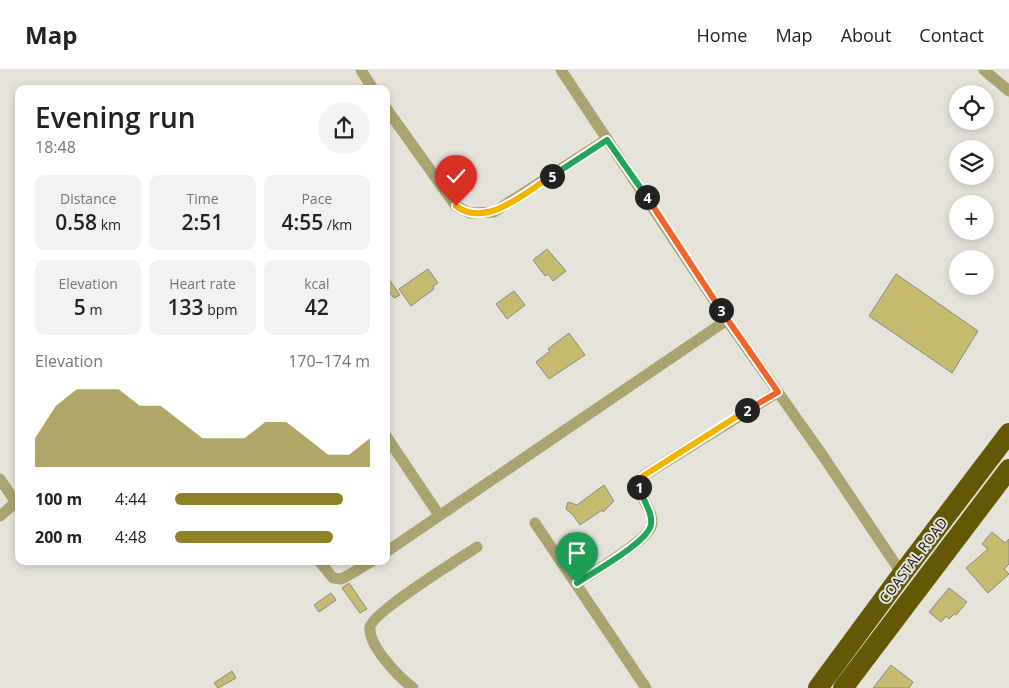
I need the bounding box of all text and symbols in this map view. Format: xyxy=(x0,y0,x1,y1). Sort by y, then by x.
text: Map xyxy=(25,18,77,51)
text: Home xyxy=(697,23,747,47)
text: Map xyxy=(775,23,813,47)
text: About xyxy=(841,23,891,47)
text: Contact xyxy=(919,23,984,47)
map controls xyxy=(949,85,994,295)
button: locate xyxy=(949,85,994,130)
text: Evening run xyxy=(35,98,196,136)
button: share xyxy=(318,102,370,154)
text: 18:48 xyxy=(35,136,76,158)
button: layers xyxy=(949,140,994,185)
pin xyxy=(435,155,477,206)
icon: check xyxy=(442,162,470,190)
pin: 5 xyxy=(540,164,564,188)
text: 5 xyxy=(548,167,557,186)
pin: 4 xyxy=(634,184,660,210)
text: 4 xyxy=(643,188,652,207)
text: Distance xyxy=(60,189,116,208)
text: Time xyxy=(186,189,219,208)
text: Pace xyxy=(301,189,332,208)
button: + xyxy=(949,195,994,240)
text: 0.58 xyxy=(55,208,97,236)
text: 2:51 xyxy=(182,208,223,236)
text: 4:55 xyxy=(281,208,323,236)
text: km xyxy=(97,215,121,234)
text: /km xyxy=(323,215,352,234)
button: − xyxy=(949,250,994,295)
text: Elevation xyxy=(58,274,118,293)
text: Heart rate xyxy=(169,274,236,293)
text: kcal xyxy=(304,274,330,293)
text: 5 xyxy=(74,293,86,321)
text: 133 xyxy=(168,293,204,321)
text: 42 xyxy=(305,293,329,321)
pin: 3 xyxy=(708,298,734,322)
text: m xyxy=(86,300,102,319)
text: bpm xyxy=(204,300,237,319)
text: 3 xyxy=(717,301,726,320)
text: Elevation xyxy=(35,350,103,372)
text: 170–174 m xyxy=(288,350,370,372)
pin: 2 xyxy=(734,398,760,422)
text: 2 xyxy=(743,401,752,420)
pin: 1 xyxy=(626,474,652,500)
text: 1 xyxy=(635,478,644,497)
text: 100 m xyxy=(35,488,82,510)
text: 4:44 xyxy=(115,488,147,510)
street label: COASTAL ROAD xyxy=(875,513,951,607)
text: 200 m xyxy=(35,526,82,548)
text: 4:48 xyxy=(115,526,147,548)
pin xyxy=(556,532,598,583)
icon: arrive xyxy=(563,539,591,567)

